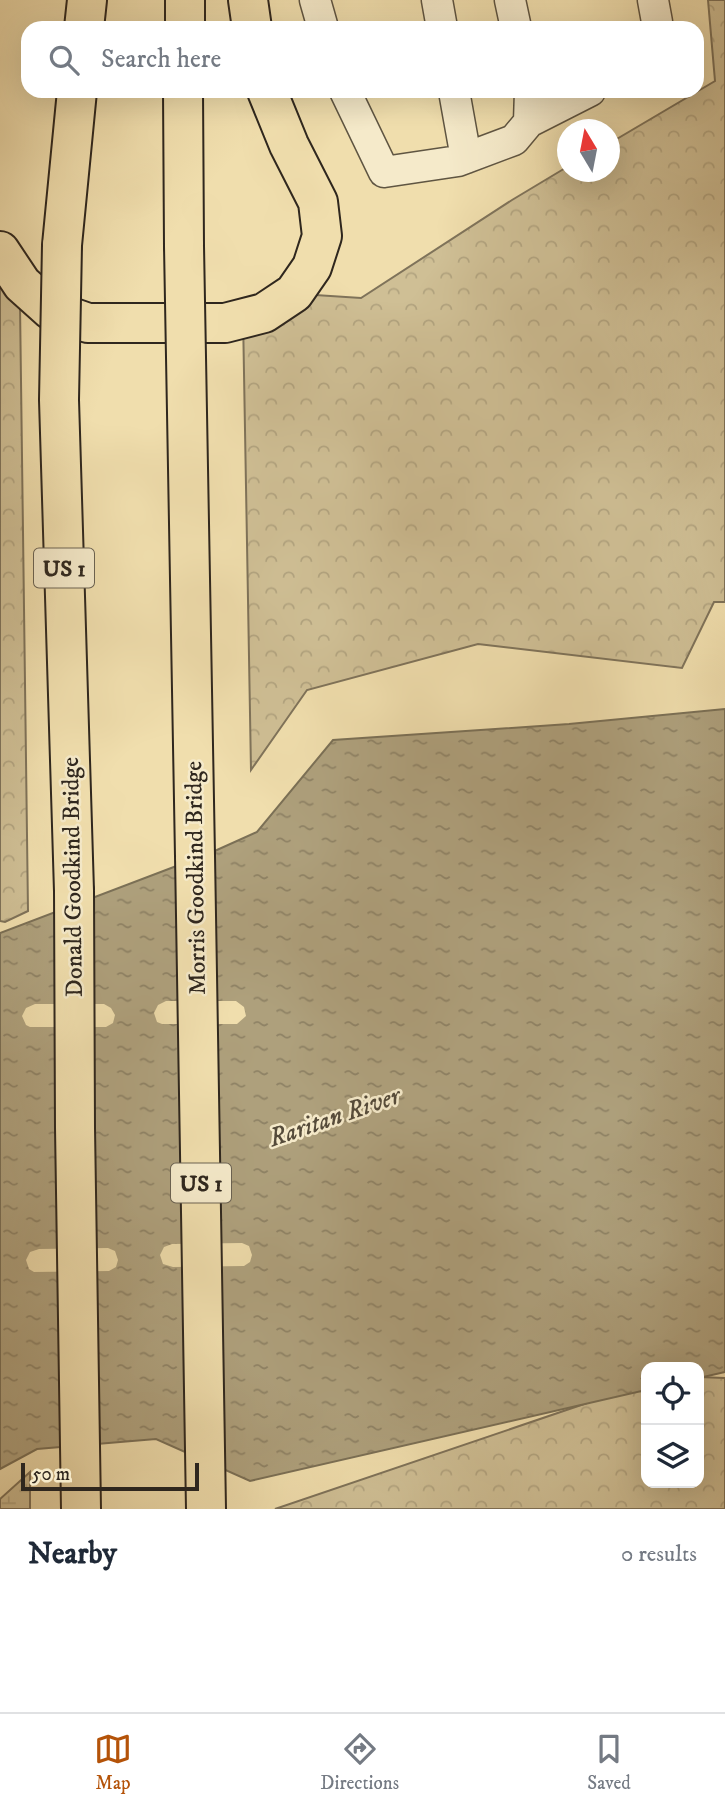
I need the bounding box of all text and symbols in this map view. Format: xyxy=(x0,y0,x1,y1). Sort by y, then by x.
search box xyxy=(21,21,704,98)
icon: search xyxy=(45,41,83,79)
text: Search here xyxy=(101,43,221,76)
north arrow xyxy=(557,119,620,182)
road number: US 1 xyxy=(34,548,94,588)
street label: Donald Goodkind Bridge xyxy=(56,757,90,997)
street label: Morris Goodkind Bridge xyxy=(179,761,213,995)
water label: Raritan River xyxy=(263,1079,406,1156)
road number: US 1 xyxy=(171,1164,231,1202)
map controls xyxy=(641,1362,704,1488)
button: locate xyxy=(641,1362,704,1425)
button: layers xyxy=(641,1425,704,1488)
scale bar xyxy=(21,1460,200,1492)
text: 50 m xyxy=(32,1463,70,1486)
text: Nearby xyxy=(28,1536,117,1573)
text: 0 results xyxy=(621,1540,697,1569)
tab: Map xyxy=(94,1730,132,1795)
tab: Directions xyxy=(320,1730,399,1795)
tab: Saved xyxy=(587,1730,631,1795)

